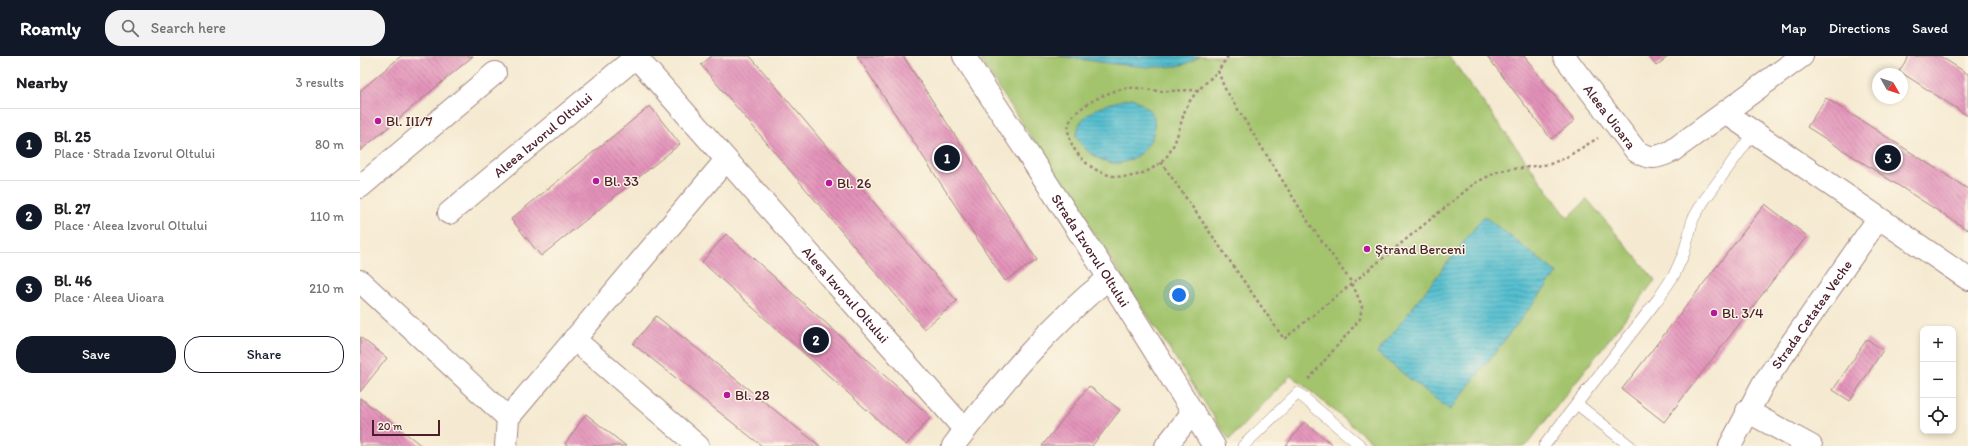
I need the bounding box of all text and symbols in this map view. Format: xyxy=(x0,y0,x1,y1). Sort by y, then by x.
search box xyxy=(105,10,385,46)
text: Roamly xyxy=(20,17,81,40)
icon: search xyxy=(119,17,141,39)
text: Search here xyxy=(151,19,226,37)
text: Map xyxy=(1781,20,1807,37)
text: Directions xyxy=(1829,20,1890,37)
text: Saved xyxy=(1912,20,1948,37)
north arrow xyxy=(1872,68,1908,104)
text: Nearby xyxy=(16,72,68,92)
text: 3 results xyxy=(295,75,344,90)
street label: Aleea Uioara xyxy=(1580,81,1640,153)
street label: Aleea Izvorul Oltului xyxy=(490,89,596,181)
place label: Bl. III/7 xyxy=(386,113,433,130)
marker: Bl. III/7 xyxy=(373,116,383,126)
text: Bl. 25 xyxy=(54,128,91,146)
text: 1 xyxy=(26,137,32,152)
text: 80 m xyxy=(315,137,344,152)
pin: 1 xyxy=(934,143,960,173)
pin: 3 xyxy=(1875,143,1901,173)
text: Place · Strada Izvorul Oltului xyxy=(54,146,215,161)
place label: Bl. 33 xyxy=(604,173,639,190)
place label: Bl. 26 xyxy=(837,175,871,192)
marker: Bl. 33 xyxy=(591,176,601,186)
marker: Bl. 26 xyxy=(824,178,834,188)
street label: Strada Izvorul Oltului xyxy=(1047,191,1133,310)
text: Bl. 27 xyxy=(54,200,90,218)
text: 2 xyxy=(26,209,32,224)
text: 110 m xyxy=(310,209,344,224)
text: Place · Aleea Izvorul Oltului xyxy=(54,218,207,233)
place label: Ștrand Berceni xyxy=(1375,241,1465,258)
street label: Aleea Izvorul Oltului xyxy=(798,243,892,347)
marker: Ștrand Berceni xyxy=(1362,244,1372,254)
street label: Strada Cetatea Veche xyxy=(1768,257,1856,373)
text: Bl. 46 xyxy=(54,272,92,290)
text: 3 xyxy=(25,281,33,296)
text: 210 m xyxy=(309,281,344,296)
your location xyxy=(1169,285,1189,305)
text: Place · Aleea Uioara xyxy=(54,290,164,305)
place label: Bl. 3/4 xyxy=(1722,305,1764,322)
marker: Bl. 3/4 xyxy=(1709,308,1719,318)
pin: 2 xyxy=(803,325,829,355)
map controls xyxy=(1920,326,1956,434)
button: + xyxy=(1920,326,1956,362)
button: Save xyxy=(16,336,176,373)
button: Share xyxy=(184,336,344,373)
button: − xyxy=(1920,362,1956,398)
place label: Bl. 28 xyxy=(735,387,770,404)
marker: Bl. 28 xyxy=(722,390,732,400)
button: locate xyxy=(1920,398,1956,434)
scale bar xyxy=(372,418,440,437)
text: 20 m xyxy=(378,420,402,433)

